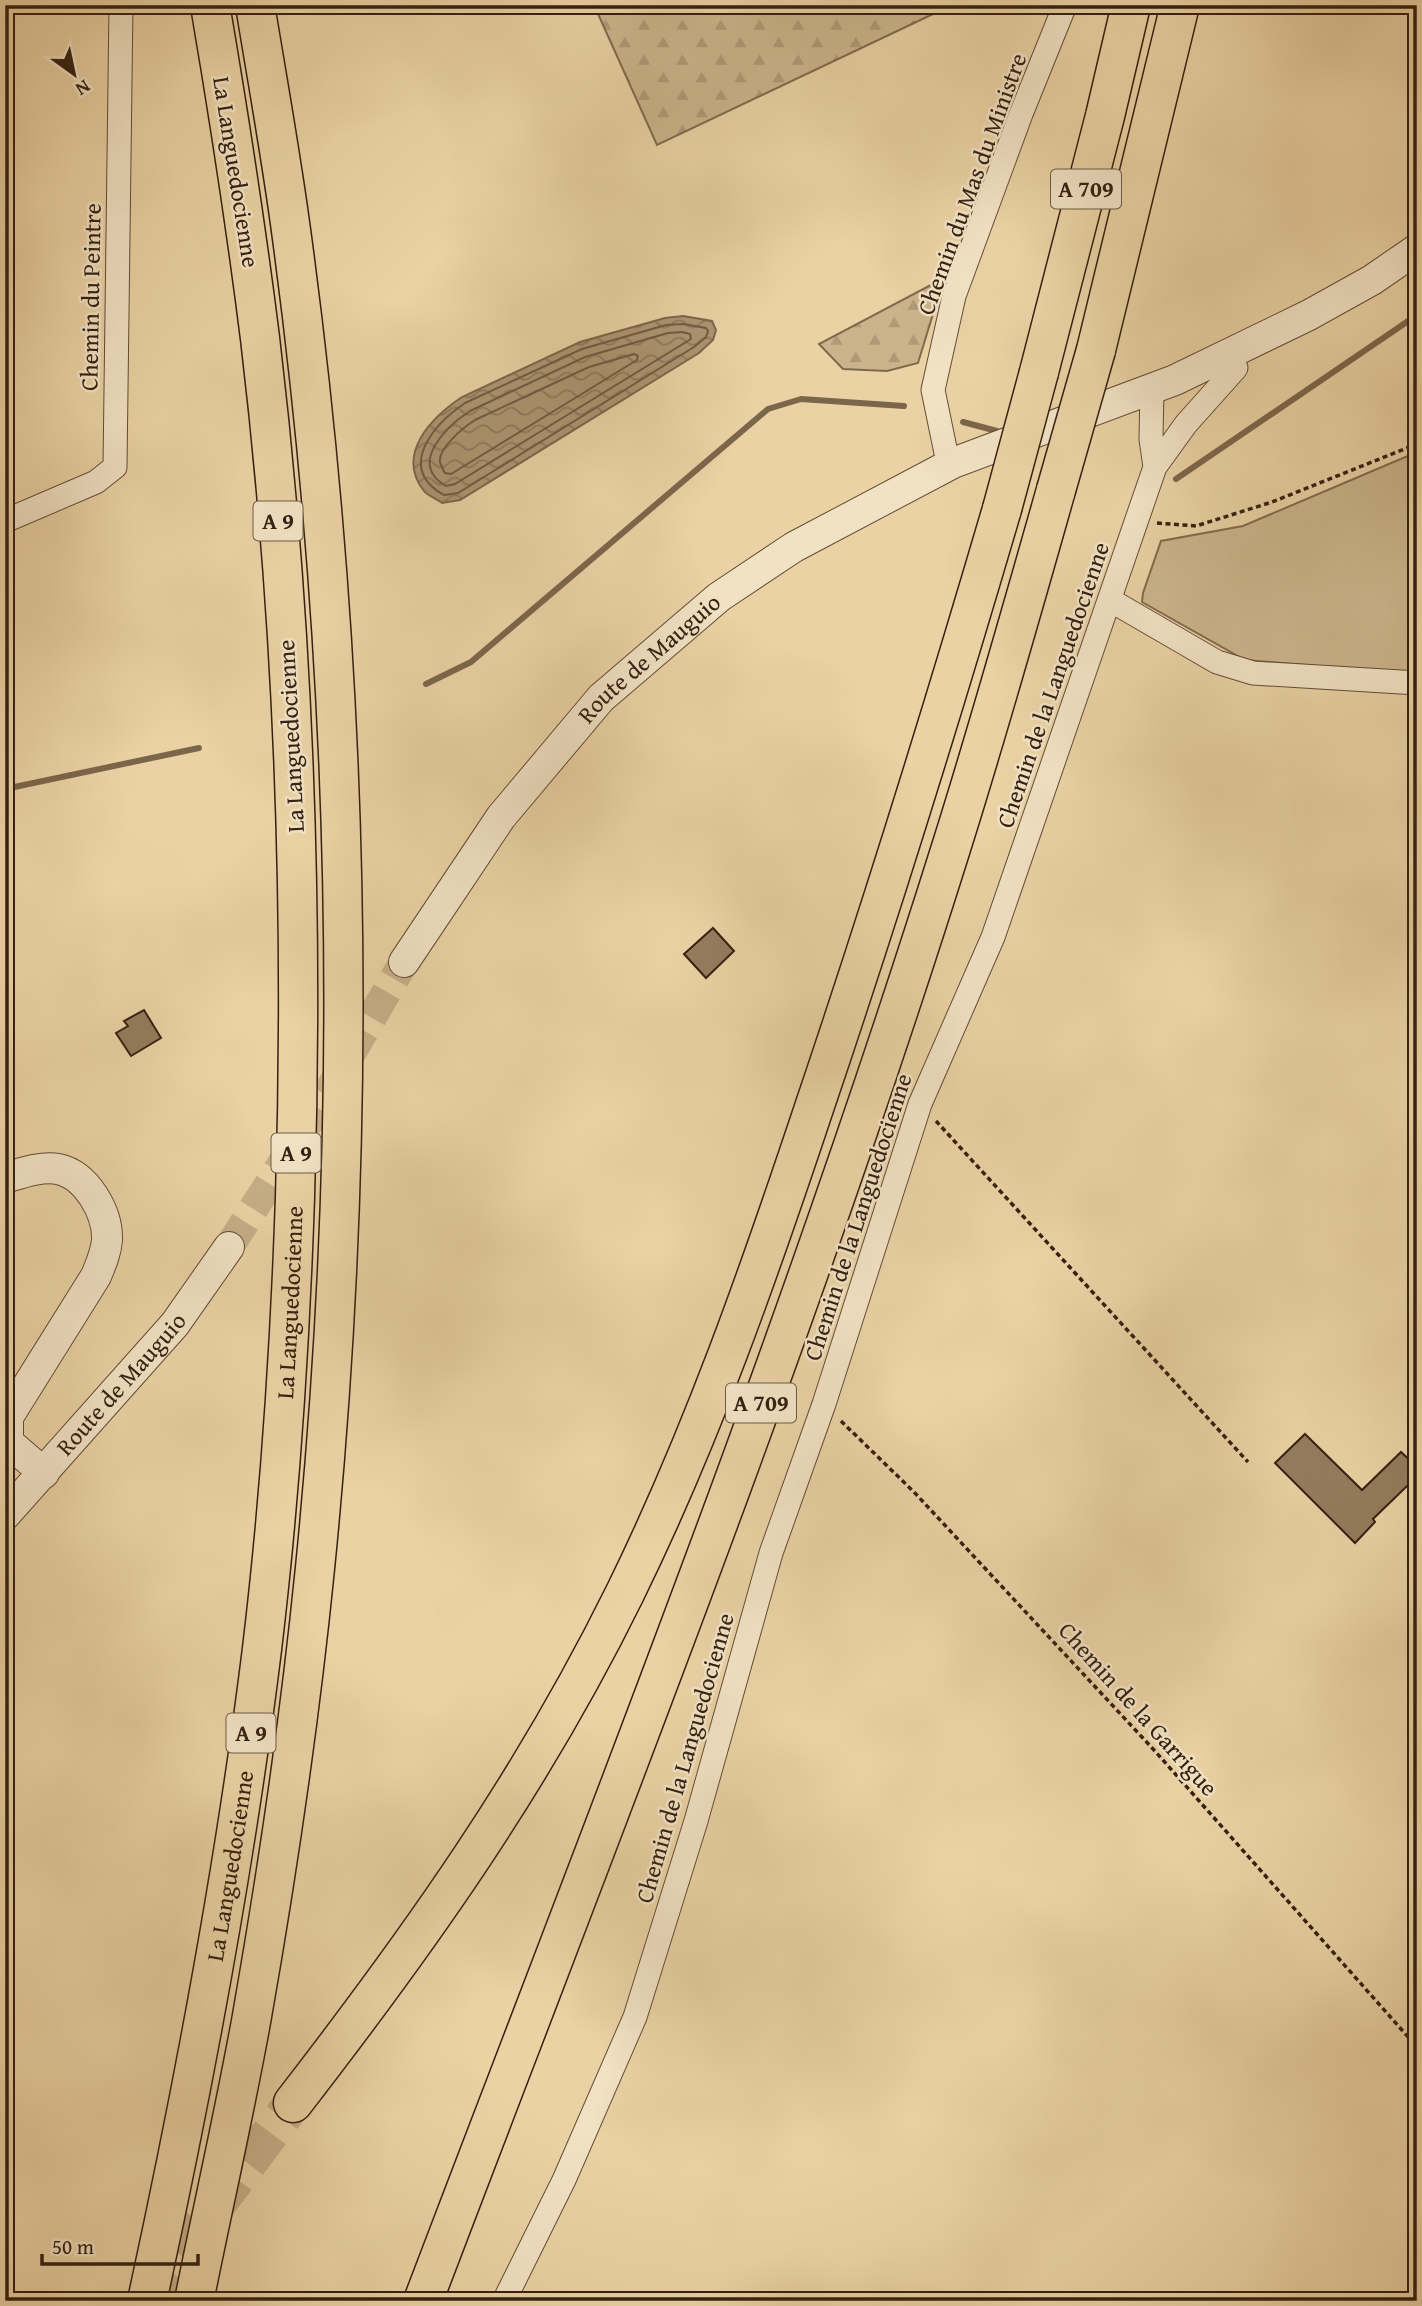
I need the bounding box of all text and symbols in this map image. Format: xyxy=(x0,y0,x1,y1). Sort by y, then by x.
north arrow xyxy=(38,38,108,108)
street label: Chemin du Mas du Ministre xyxy=(908,48,1035,320)
text: N xyxy=(70,73,96,104)
street label: La Languedocienne xyxy=(204,74,269,270)
road number: A 709 xyxy=(1051,170,1121,208)
street label: Chemin du Peintre xyxy=(71,203,110,391)
road number: A 9 xyxy=(254,502,302,540)
street label: Chemin de la Languedocienne xyxy=(987,537,1118,832)
street label: Route de Mauguio xyxy=(569,585,728,731)
street label: La Languedocienne xyxy=(268,639,313,833)
street label: Chemin de la Languedocienne xyxy=(794,1069,921,1365)
road number: A 9 xyxy=(272,1134,320,1172)
street label: La Languedocienne xyxy=(267,1205,312,1400)
street label: Route de Mauguio xyxy=(48,1305,195,1463)
road number: A 709 xyxy=(726,1384,796,1422)
street label: Chemin de la Languedocienne xyxy=(626,1609,743,1907)
street label: Chemin de la Garrigue xyxy=(1050,1614,1226,1804)
road number: A 9 xyxy=(226,1714,276,1752)
street label: La Languedocienne xyxy=(197,1768,262,1964)
scale bar xyxy=(42,2222,198,2266)
text: 50 m xyxy=(52,2231,94,2262)

